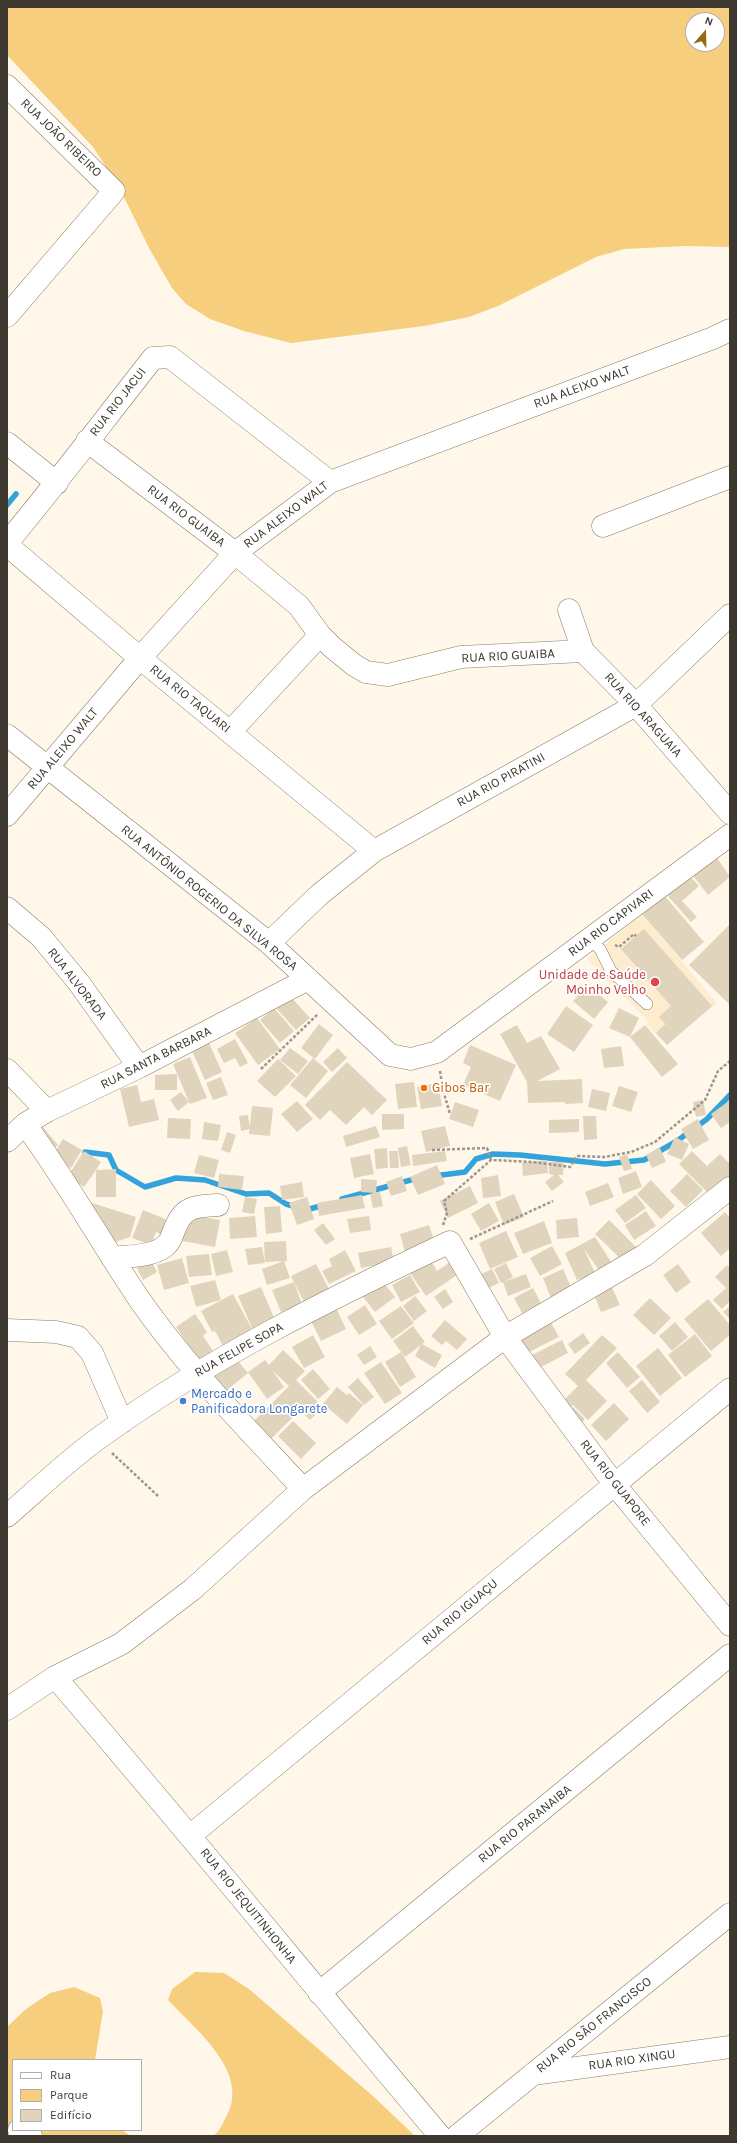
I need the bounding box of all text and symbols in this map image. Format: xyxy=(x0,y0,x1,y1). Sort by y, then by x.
north arrow xyxy=(685,12,725,52)
text: N xyxy=(703,14,715,29)
street label: RUA JOÃO RIBEIRO xyxy=(17,95,105,181)
street label: RUA ALEIXO WALT xyxy=(532,362,632,412)
street label: RUA RIO JACUI xyxy=(86,365,150,439)
street label: RUA ALEIXO WALT xyxy=(241,478,331,552)
street label: RUA RIO GUAIBA xyxy=(144,482,228,550)
street label: RUA RIO GUAIBA xyxy=(461,646,555,666)
street label: RUA RIO TAQUARI xyxy=(146,662,234,736)
street label: RUA RIO ARAGUAIA xyxy=(601,669,685,761)
street label: RUA ALEIXO WALT xyxy=(24,705,102,793)
street label: RUA RIO PIRATINI xyxy=(454,749,548,811)
street label: RUA ANTÔNIO ROGERIO DA SILVA ROSA xyxy=(118,822,300,974)
street label: RUA RIO CAPIVARI xyxy=(565,886,657,960)
street label: RUA ALVORADA xyxy=(44,945,110,1023)
place label: Unidade de Saúde Moinho Velho xyxy=(539,967,646,998)
marker: Unidade de Saúde Moinho Velho xyxy=(649,976,661,988)
street label: RUA SANTA BARBARA xyxy=(98,1023,214,1093)
place label: Gibos Bar xyxy=(432,1080,489,1096)
marker: Gibos Bar xyxy=(419,1083,429,1093)
street label: RUA FELIPE SOPA xyxy=(192,1319,286,1381)
place label: Mercado e Panificadora Longarete xyxy=(191,1386,327,1417)
marker: Mercado e Panificadora Longarete xyxy=(178,1396,188,1406)
street label: RUA RIO GUAPORE xyxy=(576,1437,654,1529)
street label: RUA RIO IGUAÇU xyxy=(419,1576,501,1648)
street label: RUA RIO PARANAIBA xyxy=(475,1782,575,1866)
street label: RUA RIO JEQUITINHONHA xyxy=(196,1845,300,1967)
street label: RUA RIO SÃO FRANCISCO xyxy=(533,1974,655,2076)
street label: RUA RIO XINGU xyxy=(587,2046,677,2074)
legend xyxy=(12,2059,142,2131)
text: Rua xyxy=(50,2068,71,2082)
text: Parque xyxy=(50,2088,88,2102)
text: Edifício xyxy=(50,2108,91,2122)

